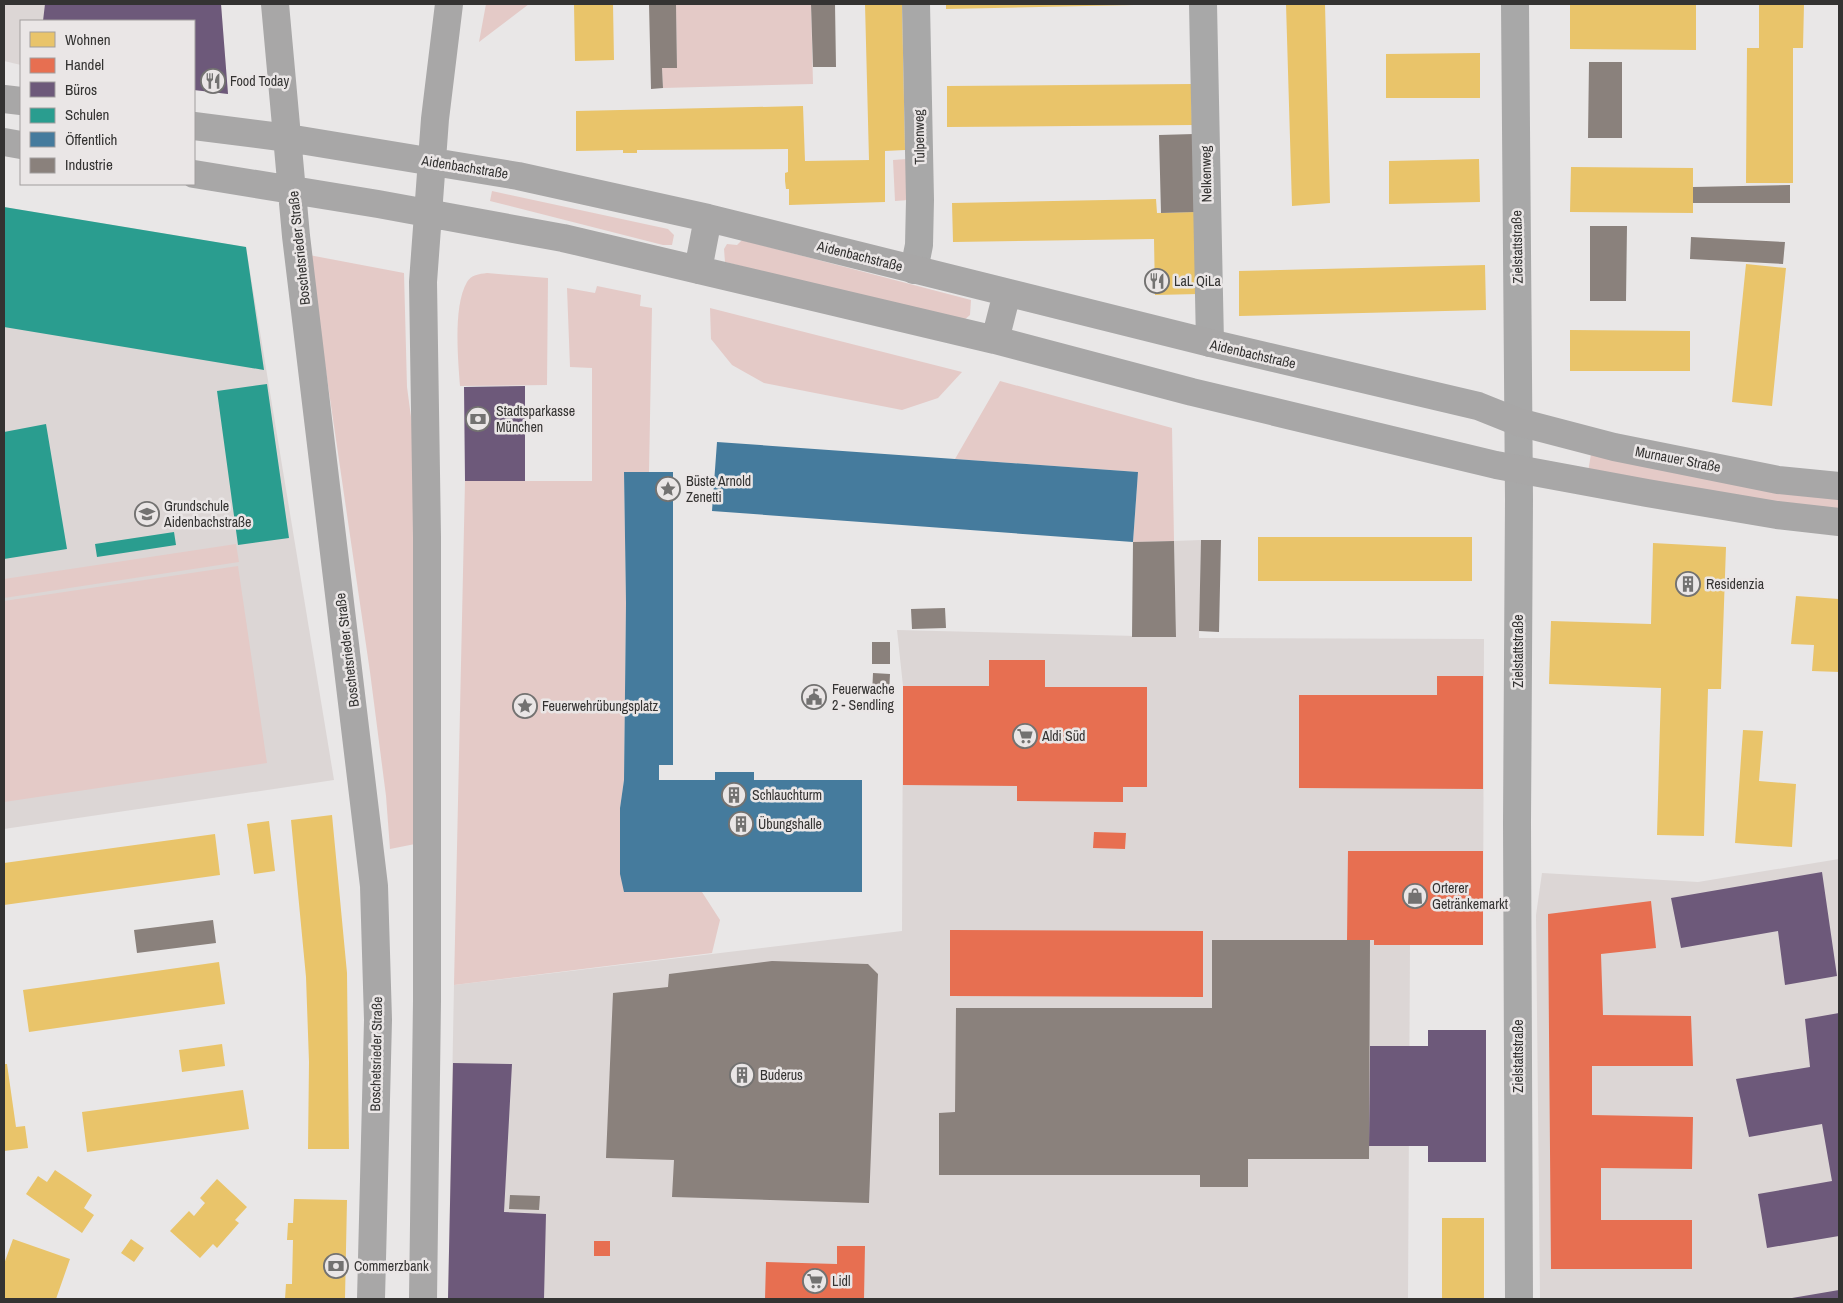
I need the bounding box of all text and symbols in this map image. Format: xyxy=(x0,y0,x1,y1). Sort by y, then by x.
legend xyxy=(20,20,195,185)
text: Wohnen xyxy=(65,29,111,50)
text: Handel xyxy=(65,54,104,75)
restaurant icon: Food Today xyxy=(200,68,226,94)
place label: Food Today xyxy=(230,72,289,90)
text: Büros xyxy=(65,79,97,100)
text: Schulen xyxy=(65,104,109,125)
street label: Tulpenweg xyxy=(910,109,928,165)
text: Öffentlich xyxy=(65,129,117,150)
street label: Nelkenweg xyxy=(1196,145,1215,203)
street label: Aidenbachstraße xyxy=(419,151,510,183)
text: Industrie xyxy=(65,154,113,175)
street label: Boschetsrieder Straße xyxy=(284,190,314,306)
street label: Zielstattstraße xyxy=(1507,210,1527,284)
street label: Aidenbachstraße xyxy=(814,236,905,275)
restaurant icon: LaL QiLa xyxy=(1144,268,1170,294)
place label: LaL QiLa xyxy=(1174,272,1221,290)
street label: Aidenbachstraße xyxy=(1207,335,1298,373)
place label: Stadtsparkasse München xyxy=(496,402,575,436)
bank icon: Stadtsparkasse München xyxy=(465,406,491,432)
street label: Murnauer Straße xyxy=(1634,442,1722,476)
place label: Büste Arnold Zenetti xyxy=(686,472,751,506)
place icon: Büste Arnold Zenetti xyxy=(655,476,681,502)
place label: Grundschule Aidenbachstraße xyxy=(163,497,251,531)
school or university icon: Grundschule Aidenbachstraße xyxy=(134,501,160,527)
building icon: Residenzia xyxy=(1675,571,1701,597)
place label: Residenzia xyxy=(1706,575,1765,593)
street label: Boschetsrieder Straße xyxy=(331,592,363,708)
street label: Zielstattstraße xyxy=(1509,614,1527,688)
place label: Feuerwache 2 - Sendling xyxy=(832,680,895,714)
public building icon: Feuerwache 2 - Sendling xyxy=(801,684,827,710)
place icon: Feuerwehrübungsplatz xyxy=(512,693,538,719)
place label: Feuerwehrübungsplatz xyxy=(542,697,658,715)
supermarket icon: Aldi Süd xyxy=(1012,723,1038,749)
place label: Aldi Süd xyxy=(1041,727,1085,745)
building icon: Schlauchturm xyxy=(721,782,747,808)
place label: Schlauchturm xyxy=(752,786,822,804)
building icon: Übungshalle xyxy=(728,811,754,837)
place label: Übungshalle xyxy=(758,815,822,833)
place label: Orterer Getränkemarkt xyxy=(1432,879,1508,913)
shop icon: Orterer Getränkemarkt xyxy=(1402,883,1428,909)
street label: Boschetsrieder Straße xyxy=(366,996,386,1112)
street label: Zielstattstraße xyxy=(1509,1019,1527,1093)
building icon: Buderus xyxy=(729,1062,755,1088)
place label: Buderus xyxy=(760,1066,803,1084)
bank icon: Commerzbank xyxy=(323,1253,349,1279)
place label: Commerzbank xyxy=(354,1257,429,1275)
supermarket icon: Lidl xyxy=(802,1268,828,1294)
place label: Lidl xyxy=(832,1272,851,1290)

